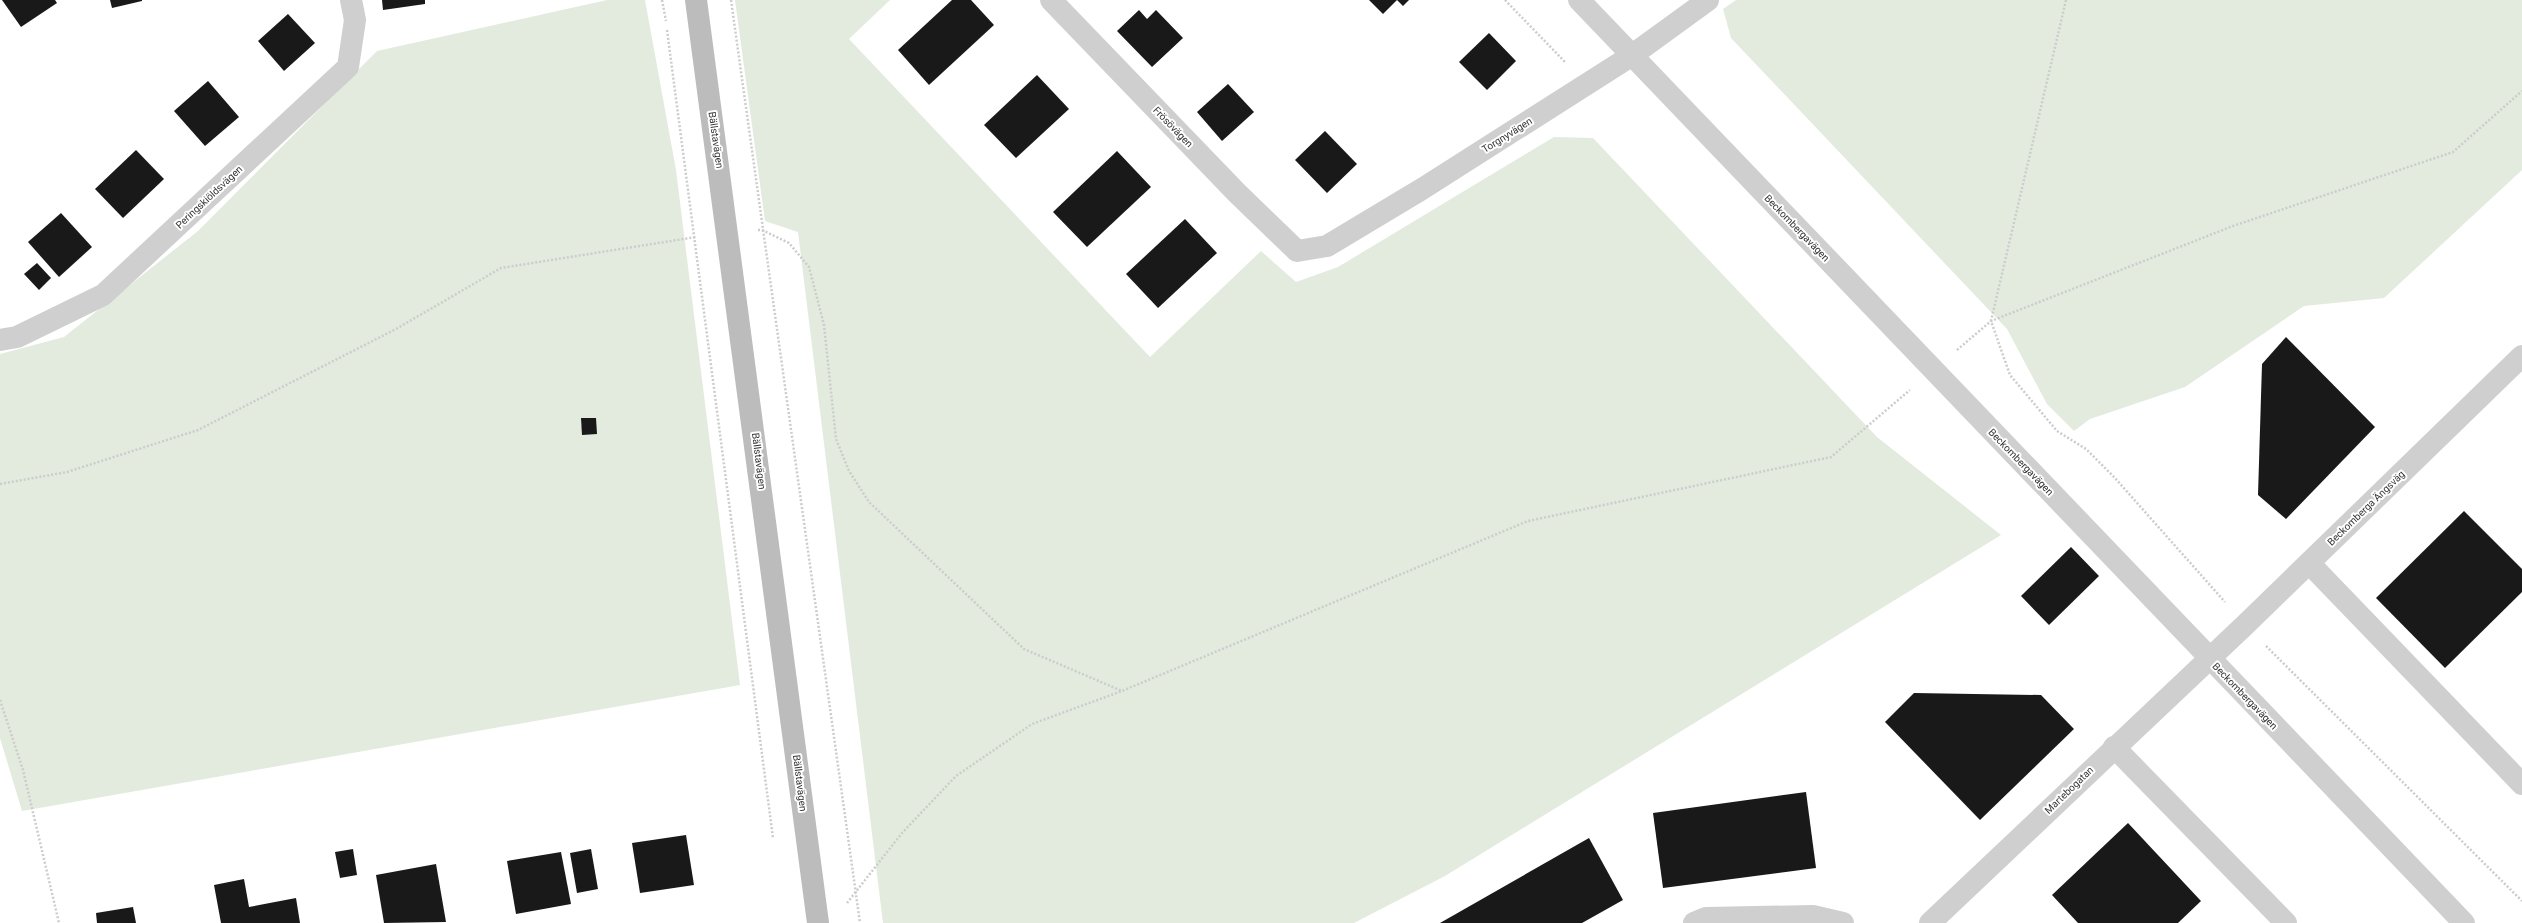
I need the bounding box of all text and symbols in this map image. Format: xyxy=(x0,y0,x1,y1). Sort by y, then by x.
street label: Frösövägen xyxy=(1151,105,1195,149)
street label: Bällstavägen xyxy=(707,111,725,169)
street label: Torgnyvägen xyxy=(1480,115,1534,155)
street label: Peringskiöldsvägen xyxy=(174,163,244,231)
street label: Beckombergavägen xyxy=(1762,192,1832,264)
street label: Beckombergavägen xyxy=(1986,426,2056,498)
street label: Bällstavägen xyxy=(750,432,768,490)
street label: Beckomberga Ängsväg xyxy=(2325,468,2407,548)
street label: Beckombergavägen xyxy=(2210,660,2280,732)
street label: Bällstavägen xyxy=(791,754,809,812)
street label: Martebogatan xyxy=(2043,764,2095,816)

